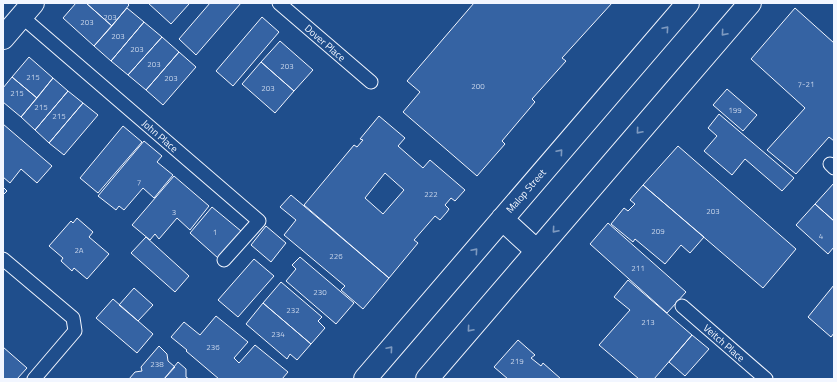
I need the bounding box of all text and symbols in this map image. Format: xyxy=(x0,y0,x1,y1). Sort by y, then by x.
house number: 203 xyxy=(103,11,117,23)
house number: 203 xyxy=(80,16,94,28)
street label: Dover Place xyxy=(301,21,349,65)
one-way arrow xyxy=(661,26,668,34)
one-way arrow xyxy=(722,28,729,35)
house number: 203 xyxy=(111,30,125,42)
house number: 203 xyxy=(130,43,144,55)
house number: 203 xyxy=(147,58,161,70)
house number: 203 xyxy=(280,60,294,72)
house number: 215 xyxy=(26,71,40,83)
house number: 203 xyxy=(164,72,178,84)
house number: 7-21 xyxy=(798,78,814,90)
house number: 200 xyxy=(471,80,485,92)
house number: 203 xyxy=(261,82,275,94)
house number: 215 xyxy=(10,87,24,99)
house number: 215 xyxy=(34,101,48,113)
house number: 199 xyxy=(728,104,742,116)
house number: 215 xyxy=(52,110,66,122)
street label: John Place xyxy=(139,116,181,156)
one-way arrow xyxy=(637,126,644,134)
one-way arrow xyxy=(555,149,562,157)
street label: Malop Street xyxy=(503,165,550,216)
house number: 7 xyxy=(137,176,141,188)
house number: 222 xyxy=(424,188,438,200)
house number: 203 xyxy=(706,205,720,217)
house number: 3 xyxy=(172,206,176,218)
one-way arrow xyxy=(552,225,559,232)
house number: 209 xyxy=(651,225,665,237)
house number: 1 xyxy=(213,226,217,238)
house number: 4 xyxy=(819,230,824,242)
house number: 2A xyxy=(74,244,84,256)
one-way arrow xyxy=(470,248,477,255)
house number: 226 xyxy=(329,250,343,262)
house number: 211 xyxy=(631,262,645,274)
house number: 230 xyxy=(313,286,327,298)
house number: 232 xyxy=(286,304,300,316)
house number: 213 xyxy=(641,316,655,328)
street label: Veitch Place xyxy=(700,321,748,365)
one-way arrow xyxy=(468,324,475,331)
house number: 234 xyxy=(271,328,285,340)
house number: 236 xyxy=(206,341,220,353)
one-way arrow xyxy=(386,347,393,354)
house number: 219 xyxy=(510,355,524,367)
house number: 238 xyxy=(150,358,164,370)

